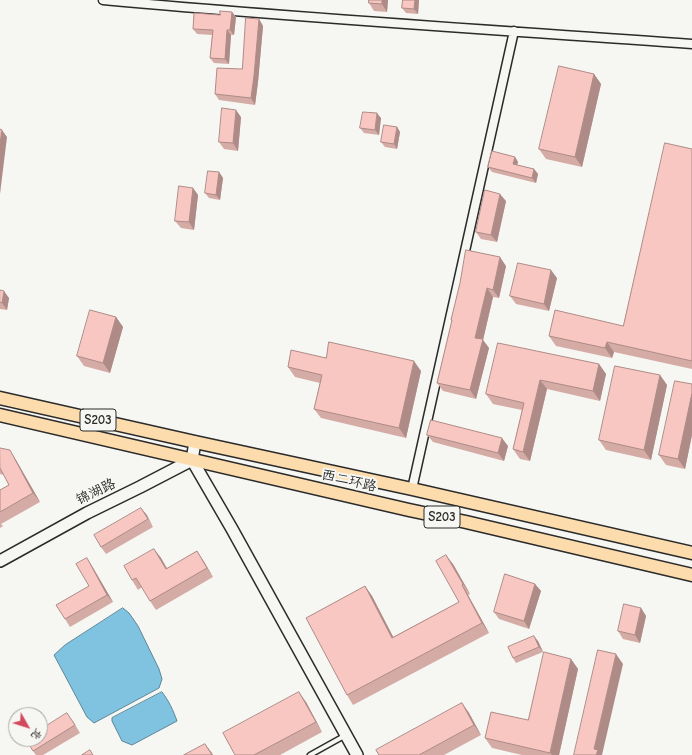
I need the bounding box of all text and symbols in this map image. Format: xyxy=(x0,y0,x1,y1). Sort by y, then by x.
road number: S203 xyxy=(80,409,116,431)
street label: 西二环路 xyxy=(320,467,378,495)
street label: 锦湖路 xyxy=(73,475,119,509)
road number: S203 xyxy=(424,506,460,528)
north arrow xyxy=(8,707,48,747)
text: 北 xyxy=(28,726,45,743)

